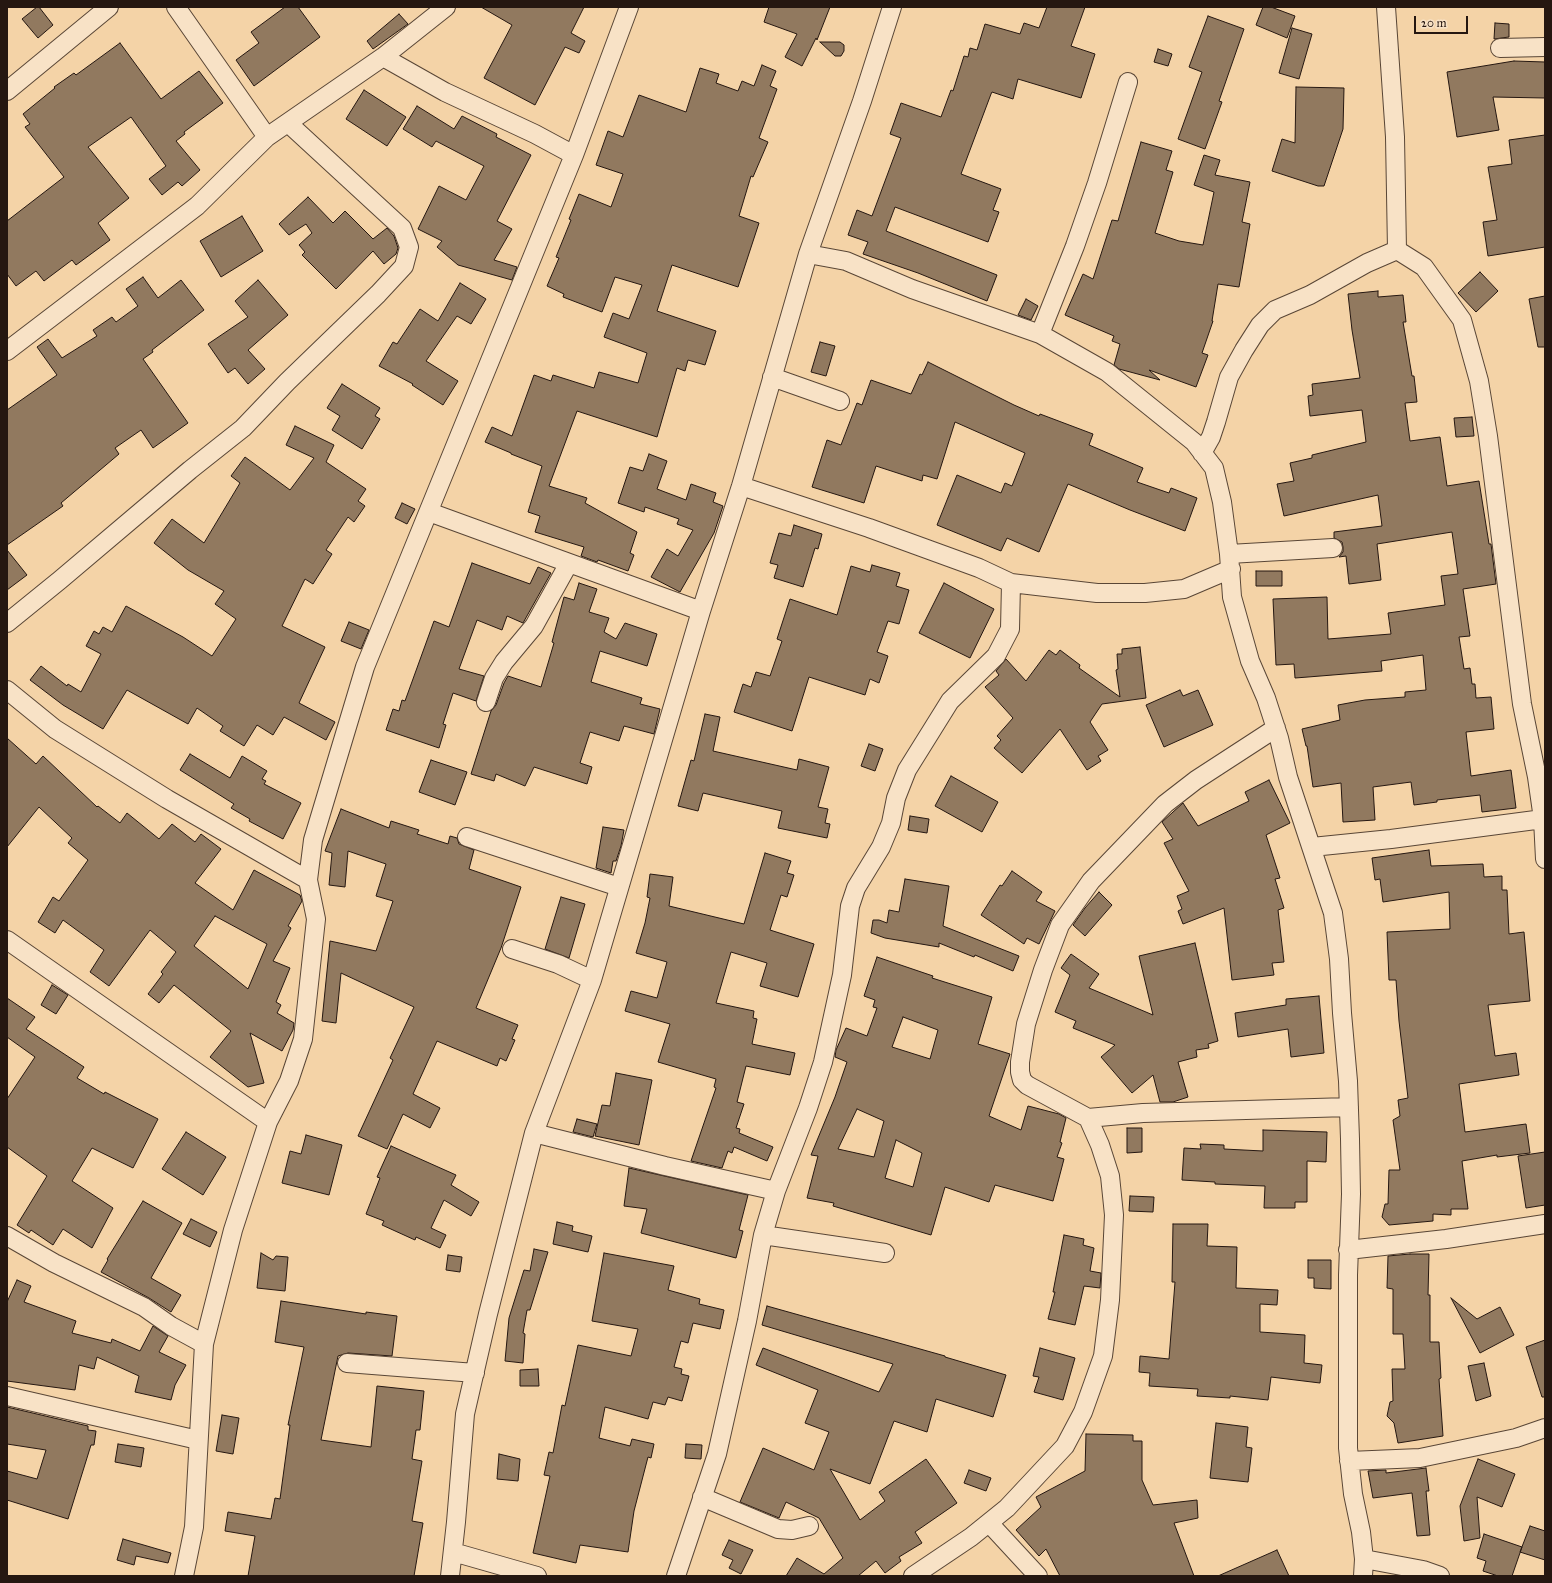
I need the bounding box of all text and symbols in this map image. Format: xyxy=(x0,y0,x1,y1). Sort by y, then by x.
scale bar xyxy=(1416,8,1470,34)
text: 20 m xyxy=(1421,16,1447,30)

